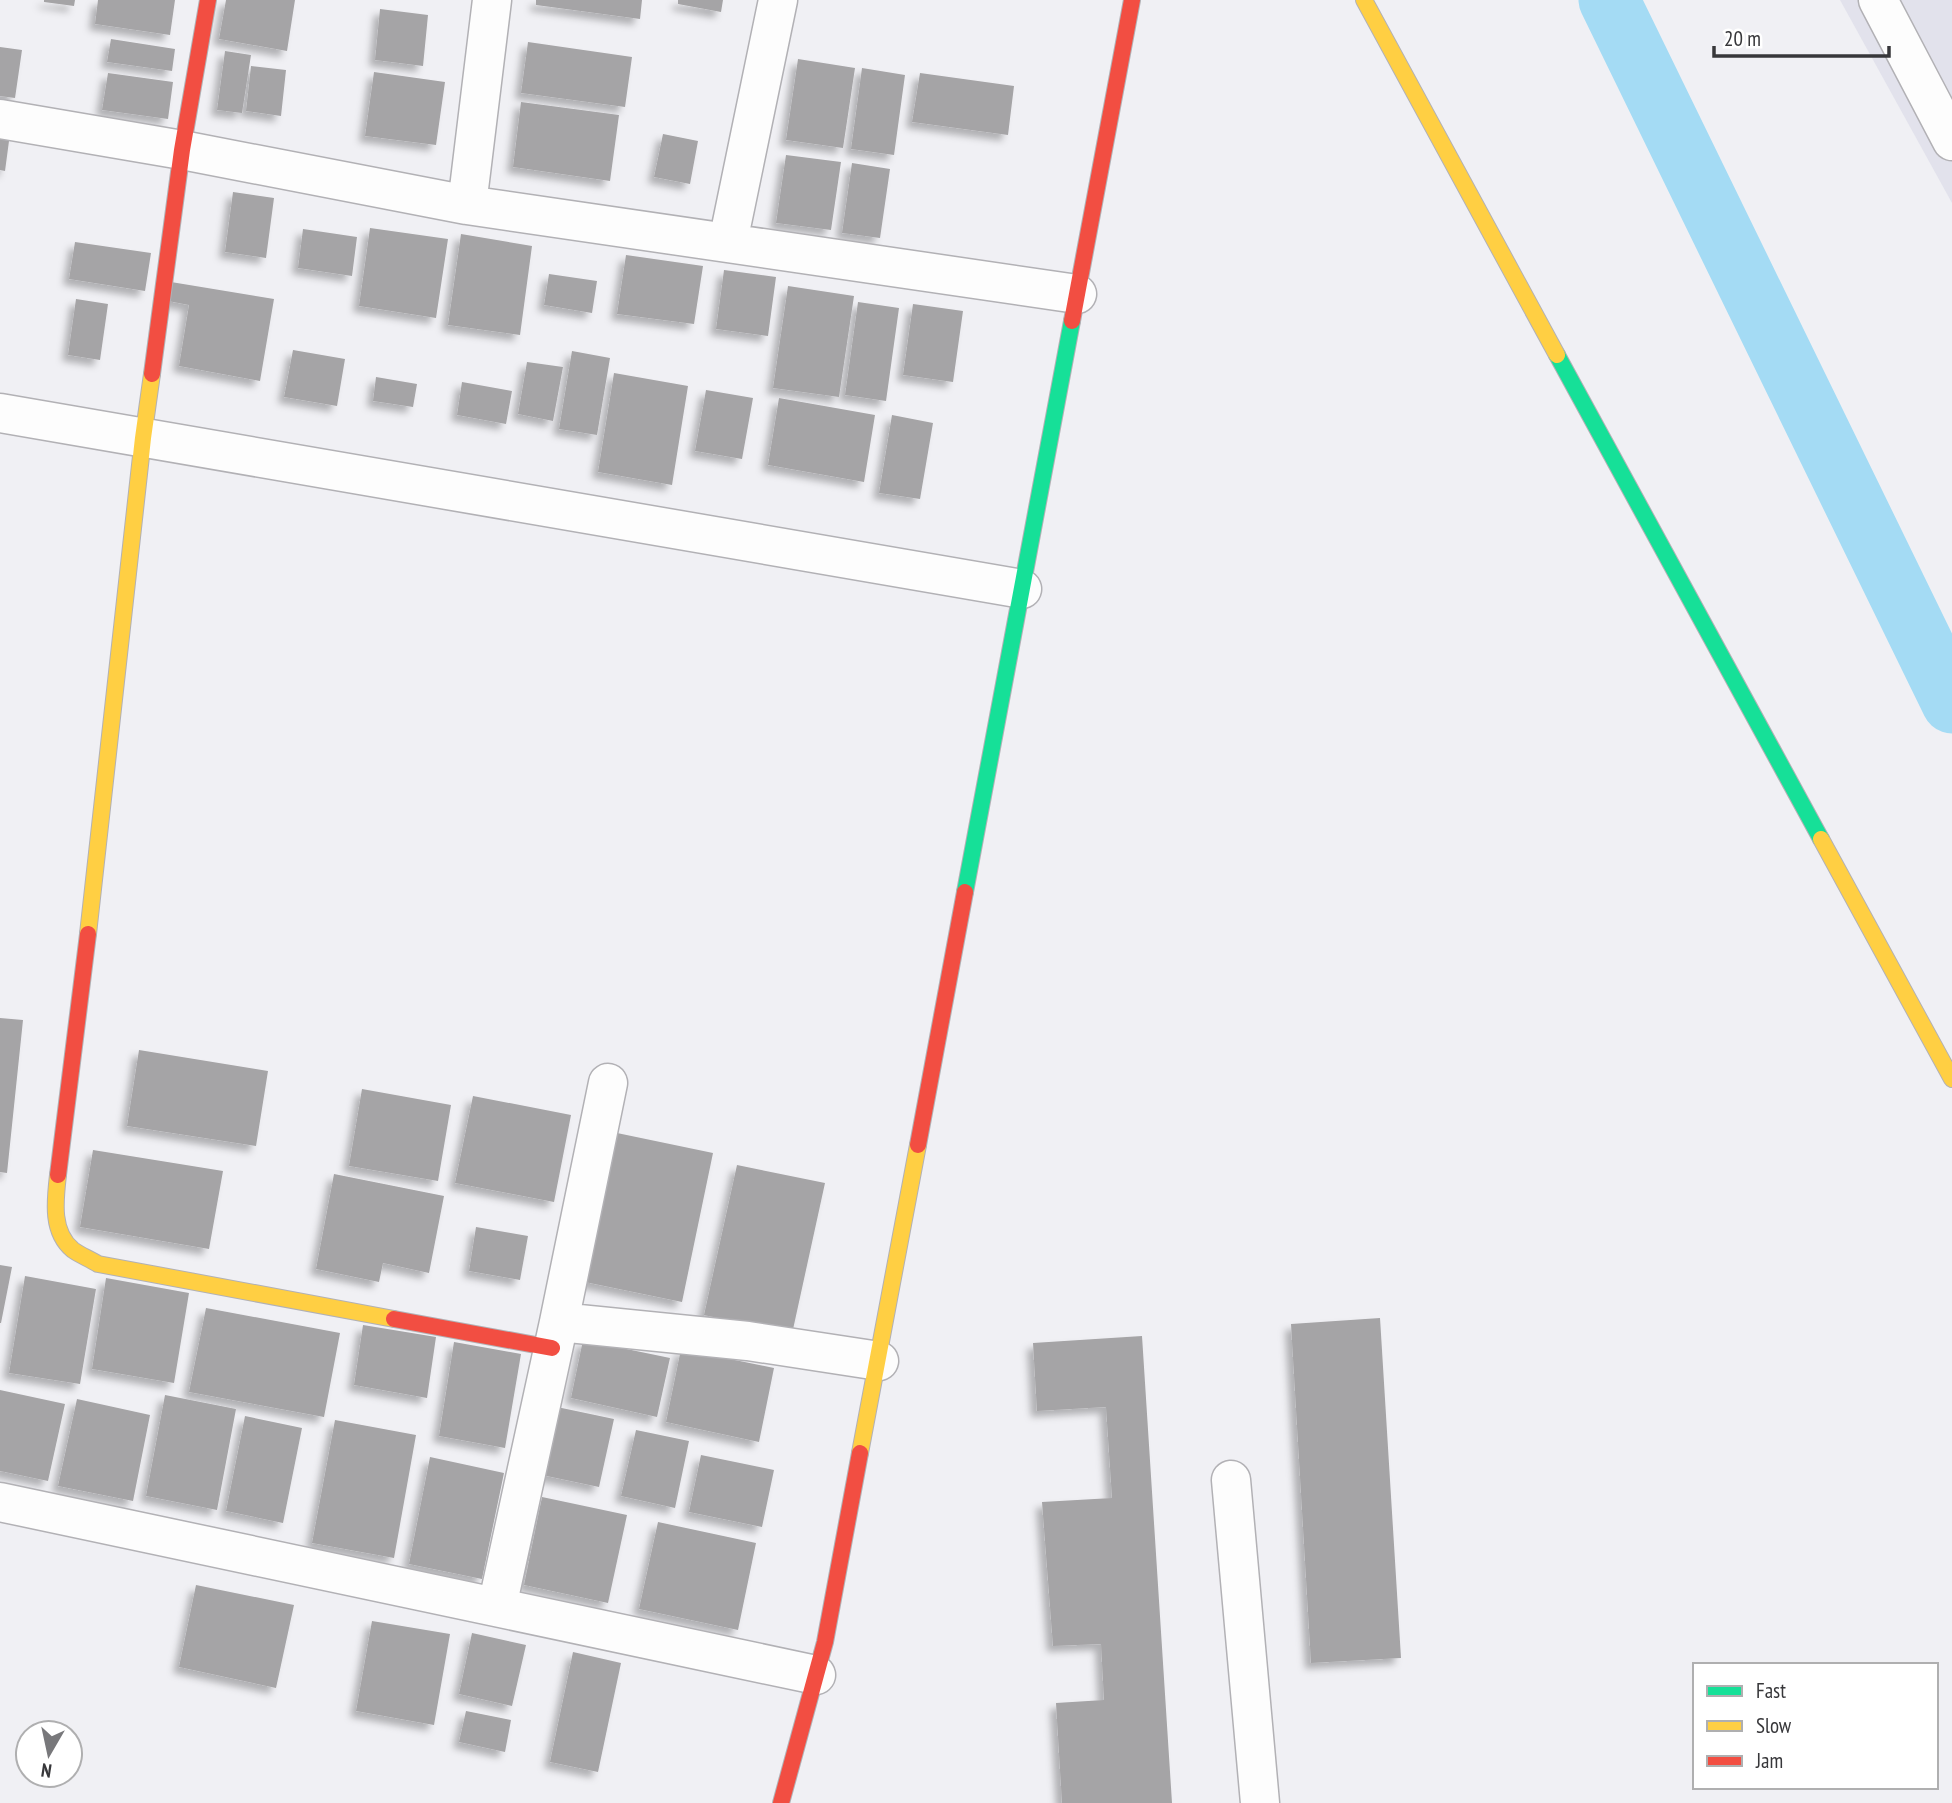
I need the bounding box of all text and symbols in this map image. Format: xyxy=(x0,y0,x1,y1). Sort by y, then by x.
scale bar xyxy=(1714,14,1889,58)
text: 20 m xyxy=(1724,25,1761,52)
legend xyxy=(1693,1663,1938,1789)
text: Fast xyxy=(1756,1677,1786,1704)
text: Slow xyxy=(1756,1712,1792,1739)
north arrow xyxy=(14,1719,84,1789)
text: Jam xyxy=(1755,1747,1783,1774)
text: N xyxy=(39,1758,53,1783)

